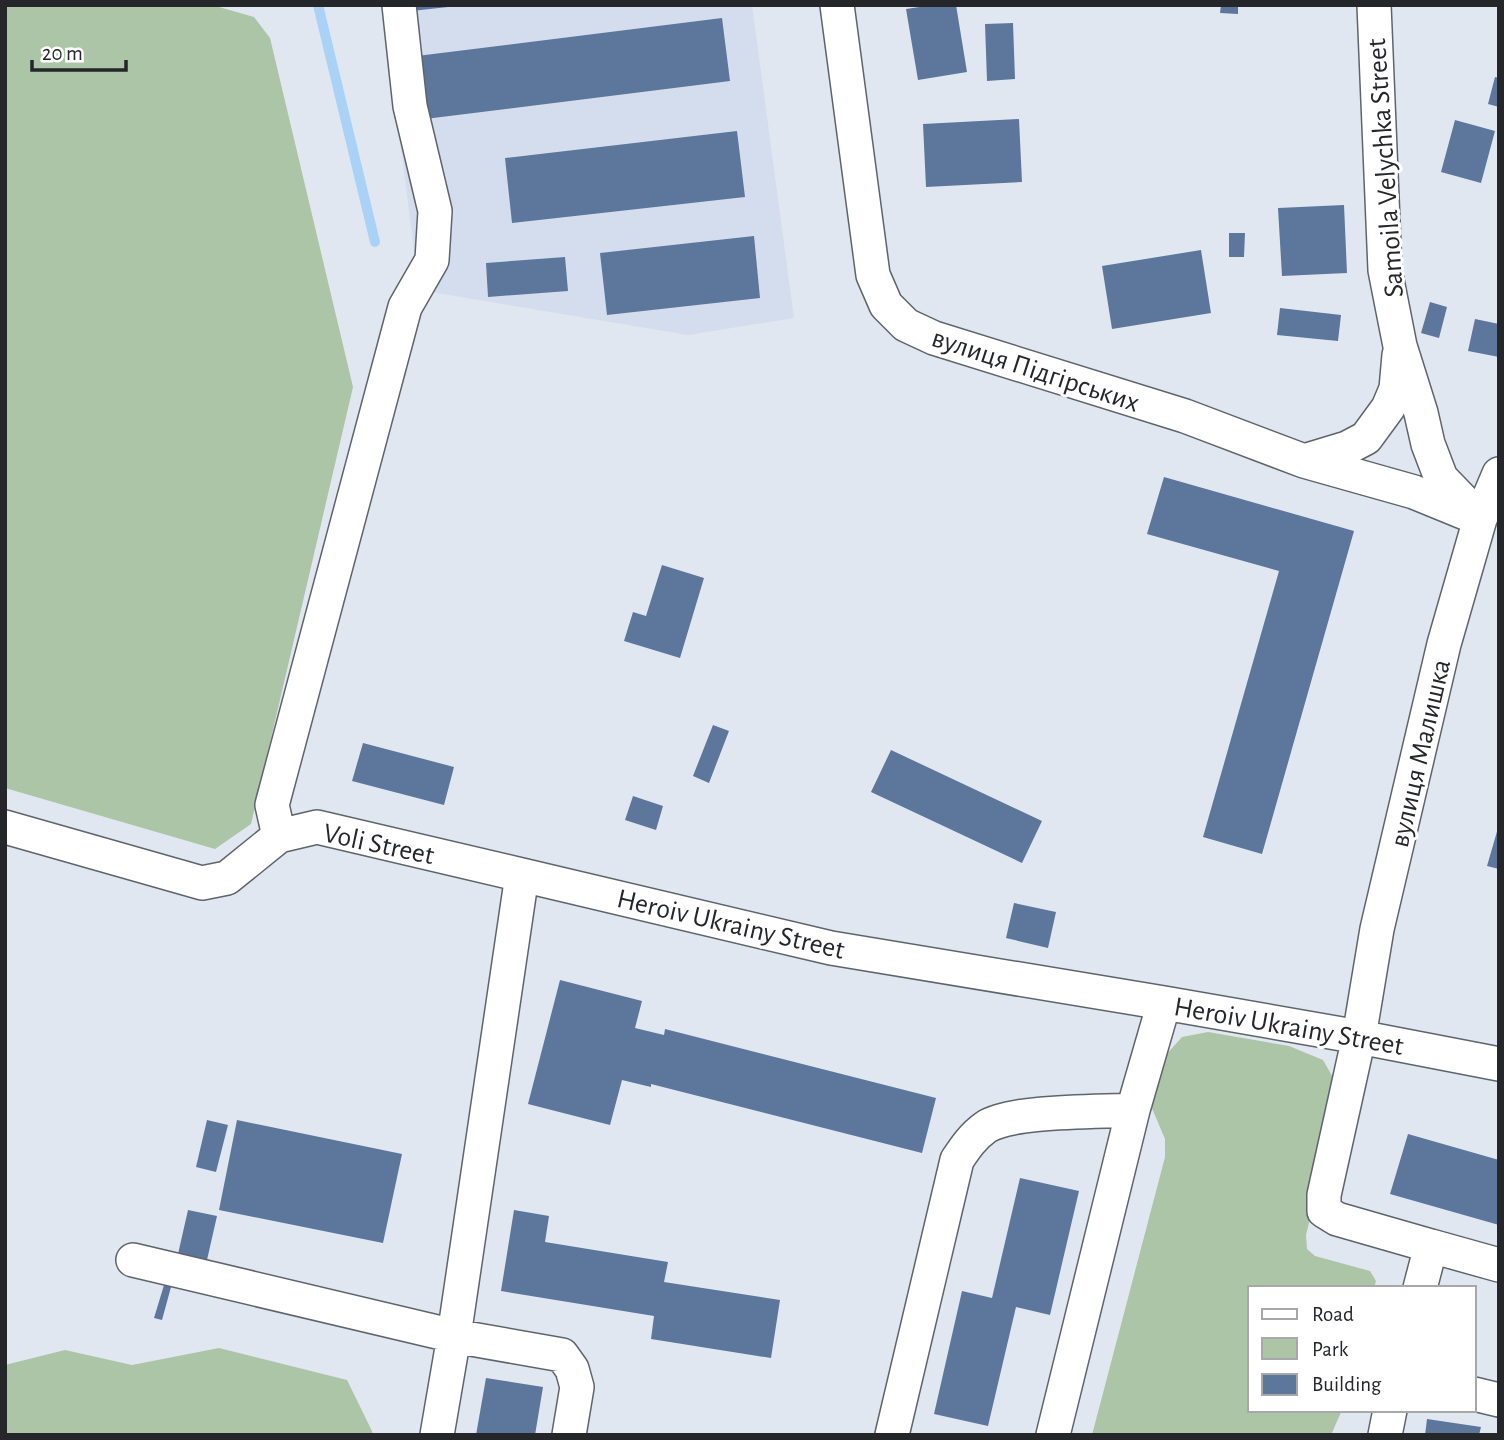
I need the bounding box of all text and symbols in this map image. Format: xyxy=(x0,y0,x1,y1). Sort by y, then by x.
scale bar xyxy=(32,28,126,72)
street label: Samoila Velychka Street xyxy=(1363,37,1409,298)
text: 20 m xyxy=(42,43,83,64)
street label: вулиця Підгірських xyxy=(928,324,1143,418)
street label: вулиця Малишка xyxy=(1386,657,1456,850)
street label: Voli Street xyxy=(321,820,437,870)
street label: Heroiv Ukrainy Street xyxy=(614,885,847,965)
street label: Heroiv Ukrainy Street xyxy=(1172,993,1406,1061)
legend xyxy=(1248,1286,1476,1412)
text: Road xyxy=(1312,1304,1354,1325)
text: Park xyxy=(1312,1339,1349,1360)
text: Building xyxy=(1312,1374,1382,1395)

